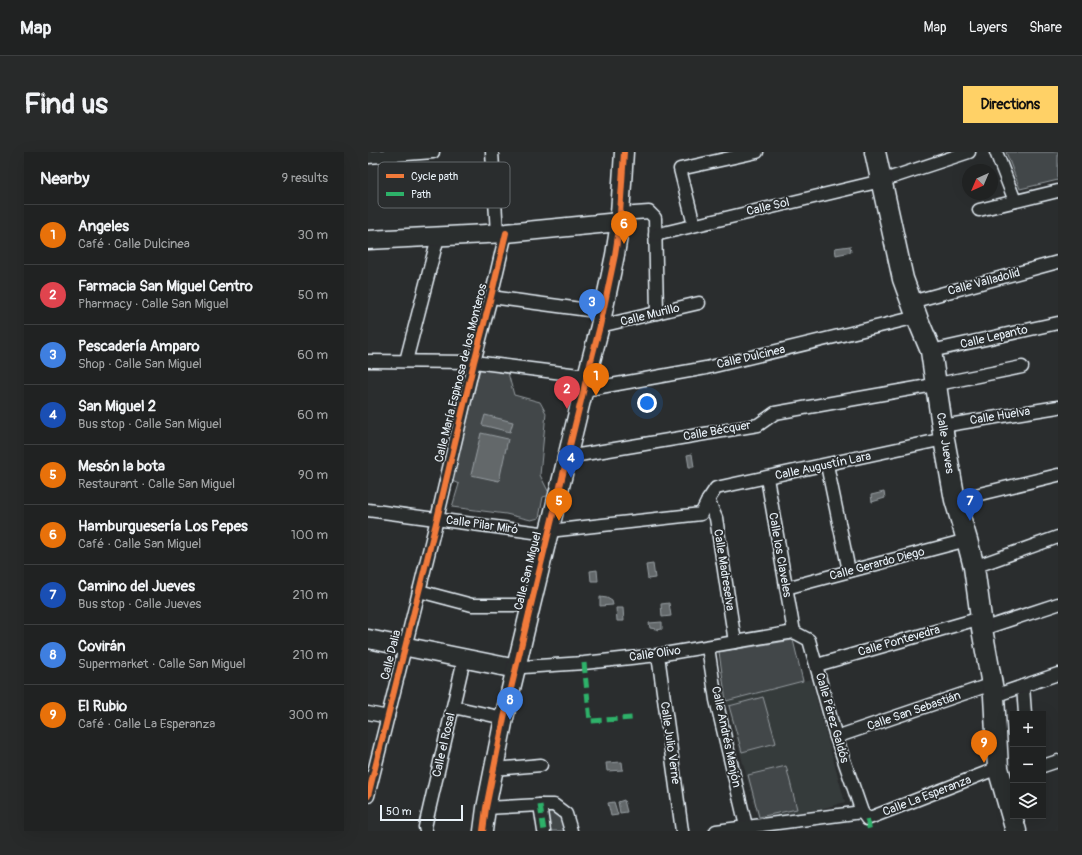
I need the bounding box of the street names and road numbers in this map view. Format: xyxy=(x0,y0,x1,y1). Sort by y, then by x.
street label: Calle Sol xyxy=(745,195,791,219)
street label: Calle Valladolid xyxy=(946,265,1022,299)
street label: Calle María Espinosa de los Monteros xyxy=(432,281,491,464)
street label: Calle Murillo xyxy=(619,300,682,330)
street label: Calle Lepanto xyxy=(959,322,1030,352)
street label: Calle Dulcinea xyxy=(715,342,787,372)
street label: Calle Huelva xyxy=(969,404,1032,428)
street label: Calle Jueves xyxy=(933,411,957,475)
street label: Calle Bécquer xyxy=(682,418,753,444)
street label: Calle Augustín Lara xyxy=(774,448,873,484)
street label: Calle los Claveles xyxy=(765,511,795,599)
street label: Calle Pilar Miró xyxy=(445,512,520,538)
street label: Calle Madreselva xyxy=(710,528,738,612)
street label: Calle San Miguel xyxy=(511,530,545,612)
street label: Calle Gerardo Diego xyxy=(828,544,927,584)
street label: Calle Pontevedra xyxy=(856,622,942,660)
street label: Calle Dalia xyxy=(378,628,405,682)
street label: Calle Olivo xyxy=(628,643,682,665)
street label: Calle Pérez Galdós xyxy=(812,671,852,765)
street label: Calle Andrés Manjón xyxy=(708,685,744,789)
street label: Calle San Sebastián xyxy=(865,688,963,734)
street label: Calle Julio Verne xyxy=(657,701,683,785)
street label: Calle el Rosal xyxy=(429,711,459,779)
street label: Calle La Esperanza xyxy=(881,772,974,820)

